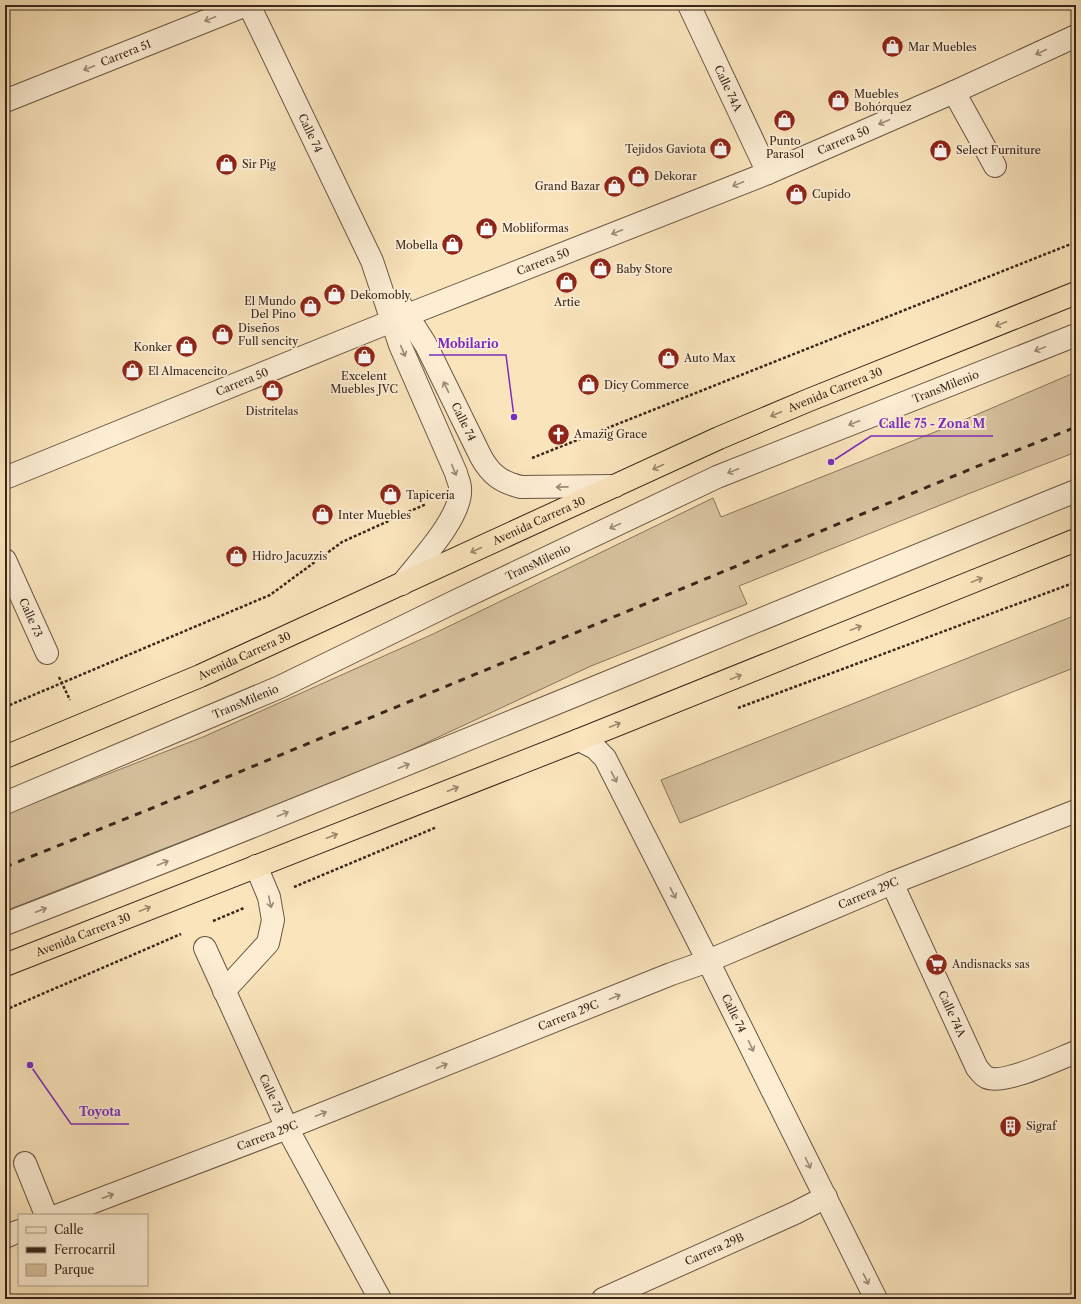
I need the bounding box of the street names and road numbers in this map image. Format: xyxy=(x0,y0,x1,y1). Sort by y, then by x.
street label: Carrera 51 xyxy=(98,36,154,69)
street label: Calle 74A xyxy=(711,63,745,114)
street label: Calle 74 xyxy=(295,111,326,155)
street label: Carrera 50 xyxy=(815,123,872,158)
street label: Carrera 50 xyxy=(515,245,572,278)
street label: Avenida Carrera 30 xyxy=(785,364,885,415)
street label: Carrera 50 xyxy=(214,365,271,399)
street label: TransMilenio xyxy=(910,367,981,406)
street label: Calle 74 xyxy=(448,400,479,443)
street label: Avenida Carrera 30 xyxy=(489,493,588,548)
street label: TransMilenio xyxy=(503,541,573,584)
street label: Calle 73 xyxy=(16,596,46,639)
street label: Avenida Carrera 30 xyxy=(195,628,293,683)
street label: TransMilenio xyxy=(210,681,281,722)
street label: Carrera 29C xyxy=(836,874,900,912)
street label: Avenida Carrera 30 xyxy=(33,909,133,960)
street label: Calle 74A xyxy=(935,988,969,1040)
street label: Calle 74 xyxy=(718,992,749,1035)
street label: Carrera 29C xyxy=(536,997,601,1034)
street label: Calle 73 xyxy=(256,1072,286,1115)
street label: Carrera 29C xyxy=(235,1117,300,1153)
street label: Carrera 29B xyxy=(683,1230,746,1268)

